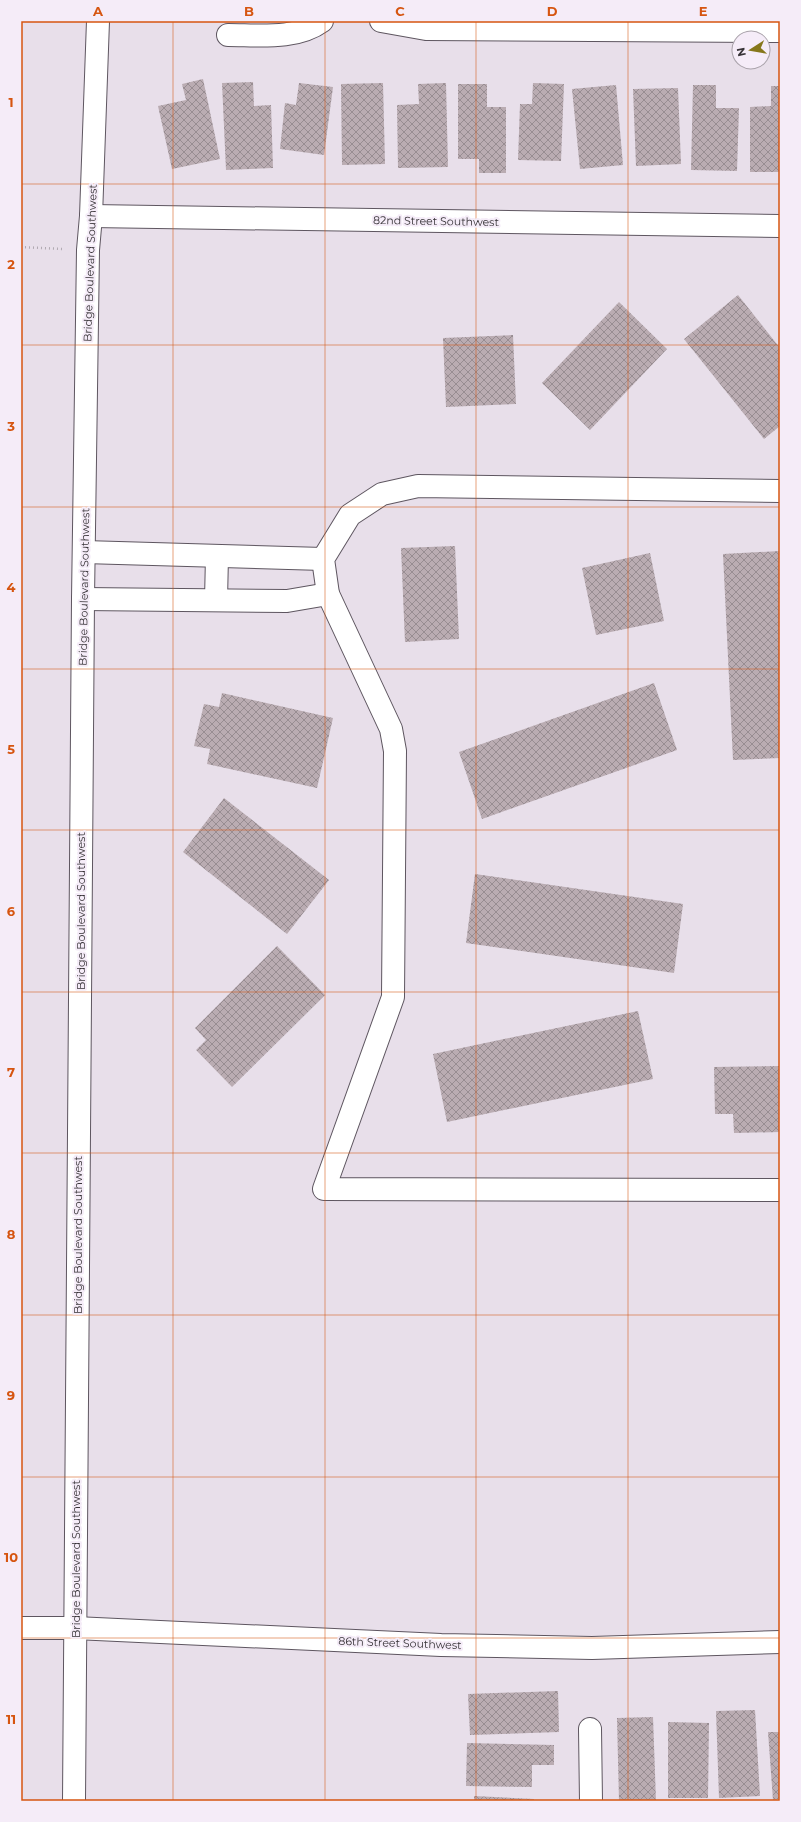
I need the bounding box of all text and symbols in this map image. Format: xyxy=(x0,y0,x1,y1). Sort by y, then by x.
text: A xyxy=(92,3,104,19)
text: B xyxy=(244,3,254,19)
text: C xyxy=(395,3,405,19)
text: D xyxy=(547,3,558,19)
text: E xyxy=(699,3,708,19)
north arrow xyxy=(731,30,771,70)
text: N xyxy=(733,46,749,58)
text: 1 xyxy=(8,94,14,110)
street label: Bridge Boulevard Southwest xyxy=(80,183,100,342)
street label: 82nd Street Southwest xyxy=(373,213,500,229)
text: 2 xyxy=(7,256,15,272)
text: 3 xyxy=(6,418,15,434)
street label: Bridge Boulevard Southwest xyxy=(76,507,92,666)
text: 4 xyxy=(7,579,16,595)
text: 5 xyxy=(7,741,15,757)
street label: Bridge Boulevard Southwest xyxy=(74,832,88,990)
text: 6 xyxy=(7,903,16,919)
text: 7 xyxy=(7,1064,15,1080)
street label: Bridge Boulevard Southwest xyxy=(71,1156,85,1314)
text: 8 xyxy=(7,1226,16,1242)
text: 9 xyxy=(7,1387,15,1403)
street label: Bridge Boulevard Southwest xyxy=(69,1480,83,1638)
text: 10 xyxy=(4,1549,18,1565)
street label: 86th Street Southwest xyxy=(338,1634,462,1652)
text: 11 xyxy=(6,1711,16,1727)

